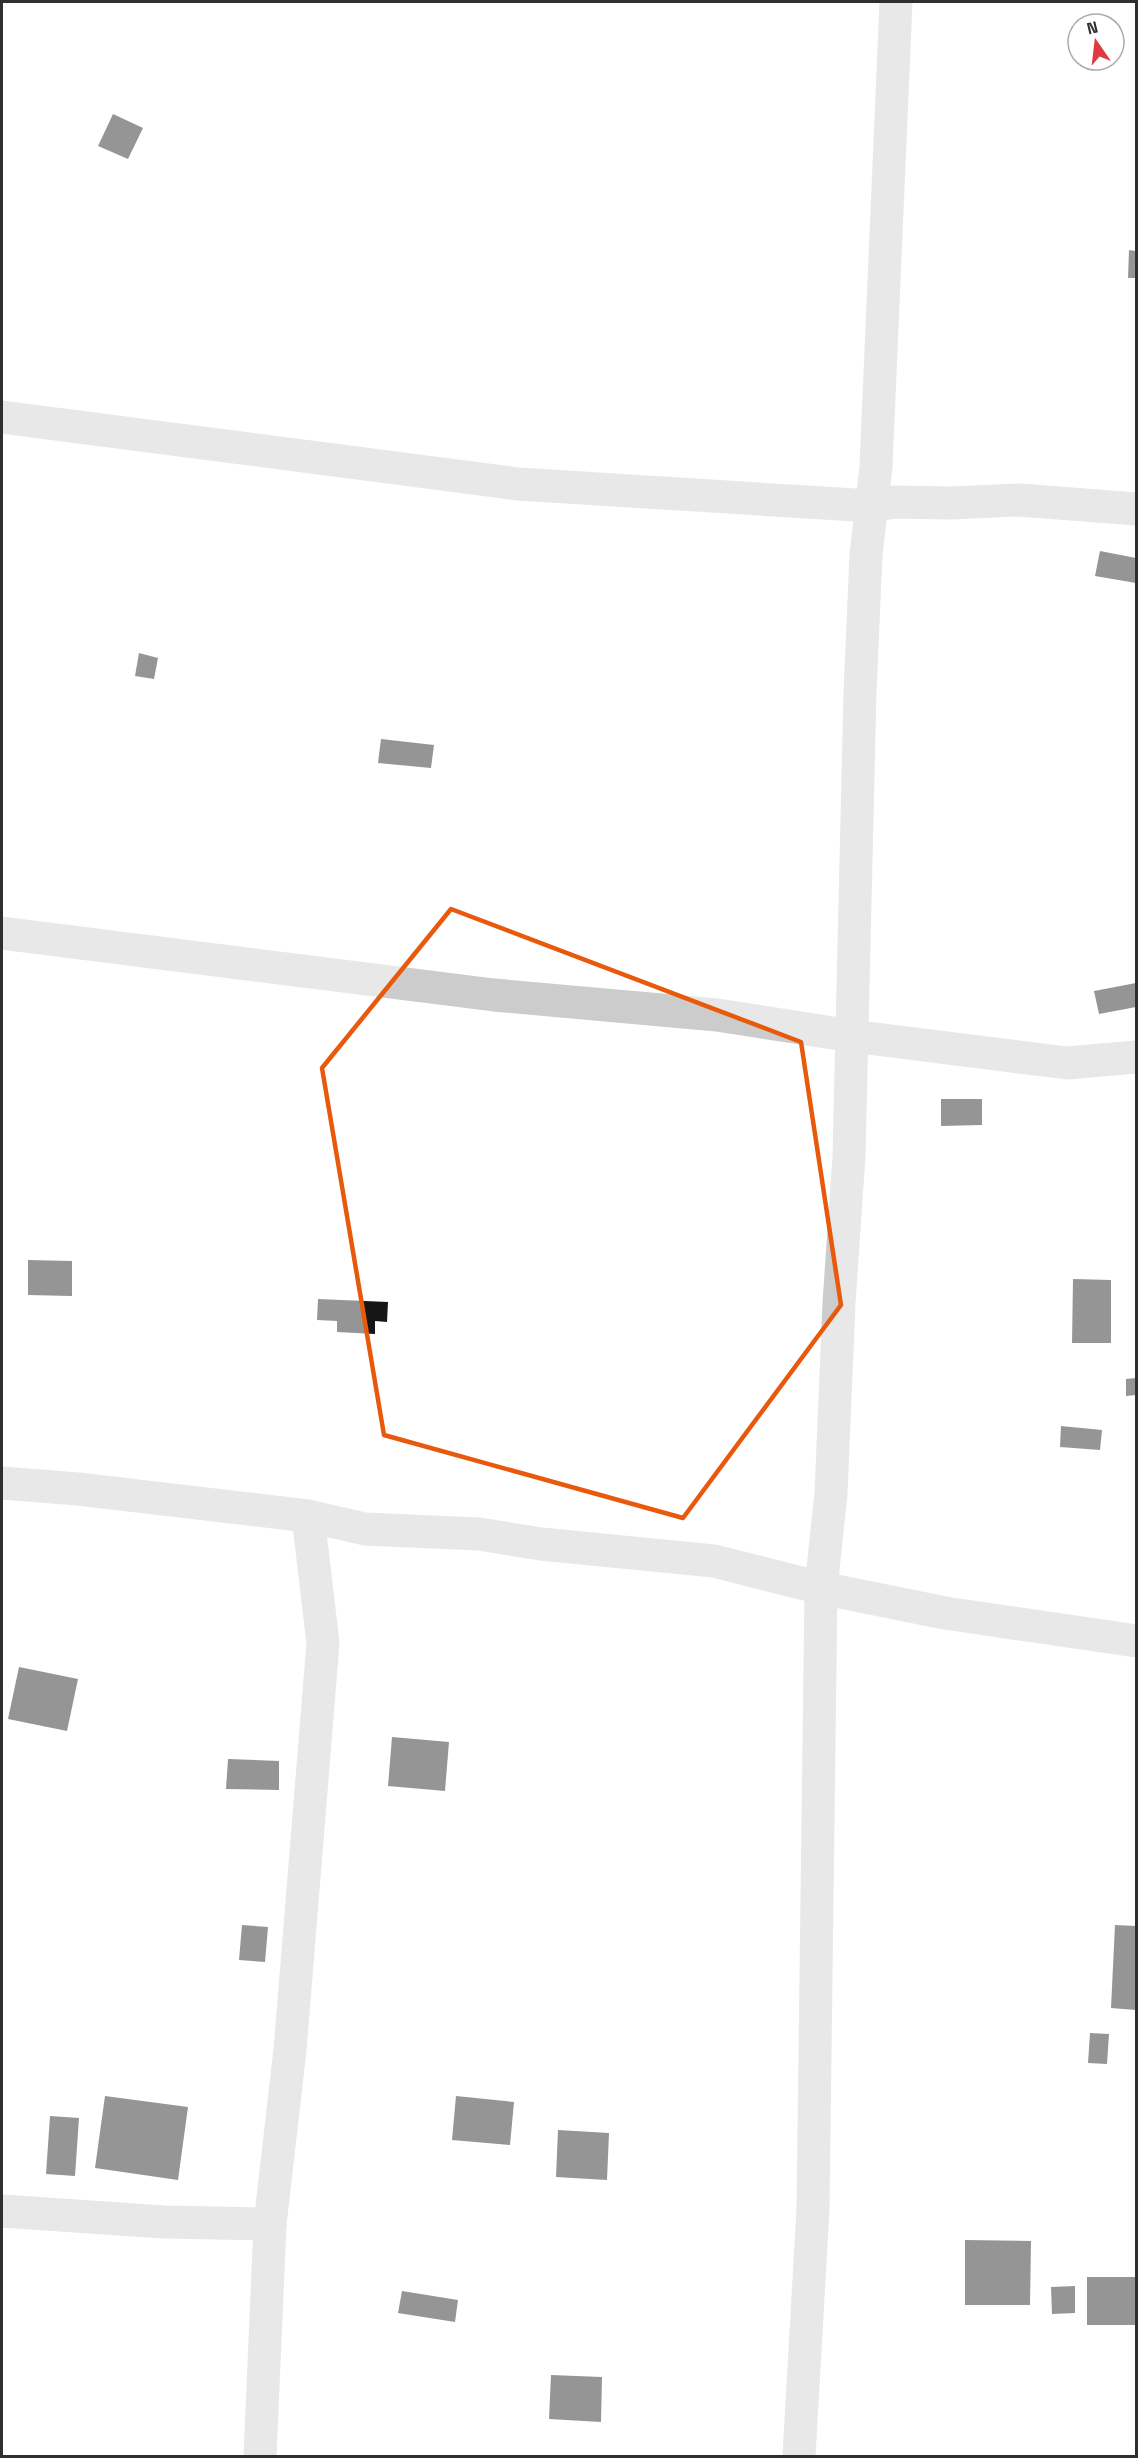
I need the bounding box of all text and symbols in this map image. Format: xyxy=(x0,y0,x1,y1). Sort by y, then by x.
north arrow xyxy=(1066,12,1126,72)
text: N xyxy=(1085,16,1100,39)

